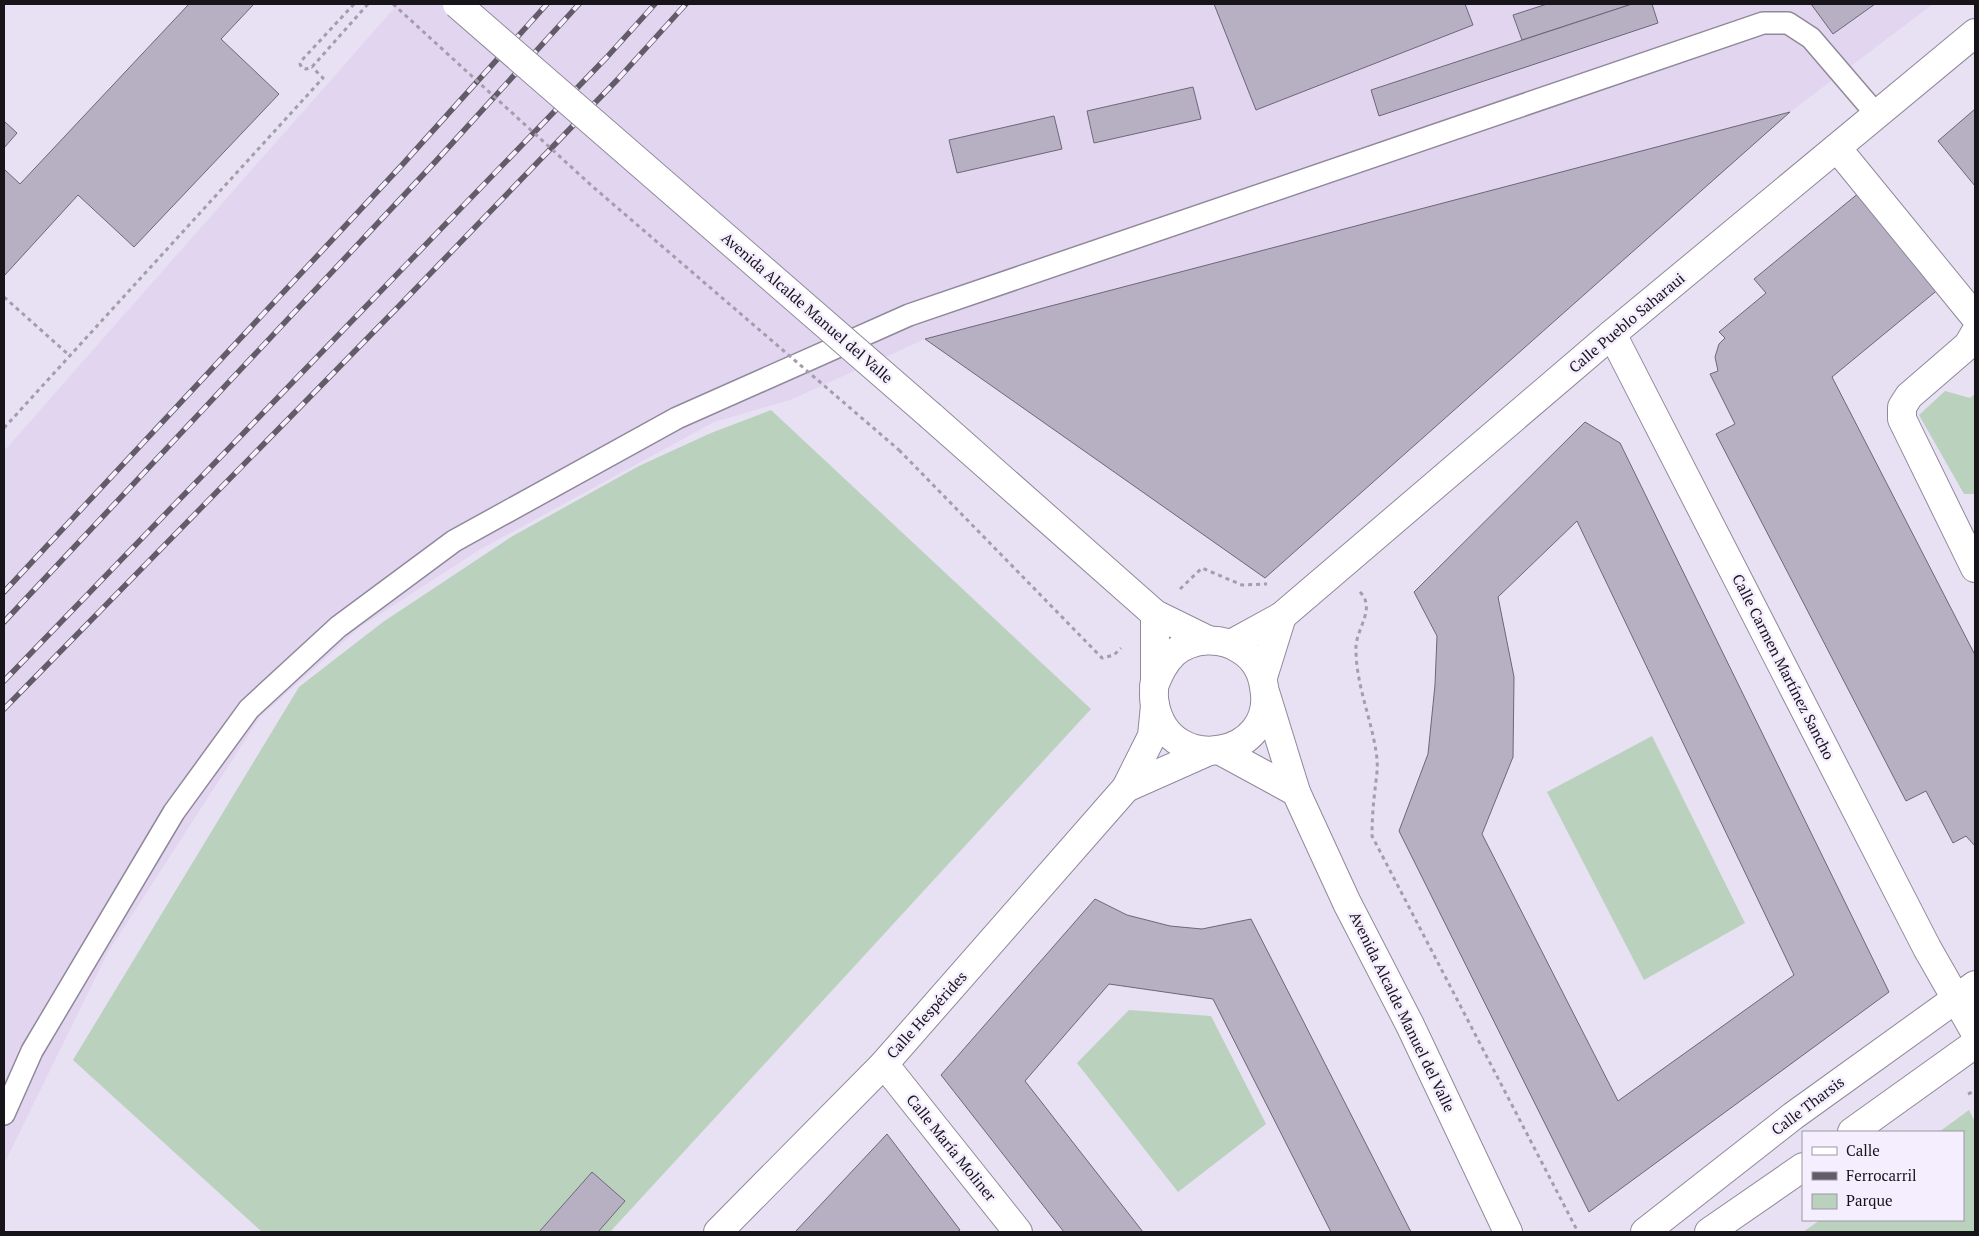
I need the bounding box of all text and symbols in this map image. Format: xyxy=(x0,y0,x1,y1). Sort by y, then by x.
street label: Avenida Alcalde Manuel del Valle xyxy=(718,227,897,387)
street label: Calle Pueblo Saharaui xyxy=(1564,268,1689,377)
street label: Calle Carmen Martínez Sancho xyxy=(1728,570,1840,763)
street label: Avenida Alcalde Manuel del Valle xyxy=(1346,908,1460,1115)
street label: Calle Hespérides xyxy=(882,966,971,1062)
street label: Calle Tharsis xyxy=(1767,1071,1848,1139)
street label: Calle María Moliner xyxy=(902,1090,1001,1205)
legend xyxy=(1802,1131,1964,1221)
text: Calle xyxy=(1846,1140,1880,1160)
text: Ferrocarril xyxy=(1846,1165,1917,1185)
text: Parque xyxy=(1846,1190,1893,1210)

